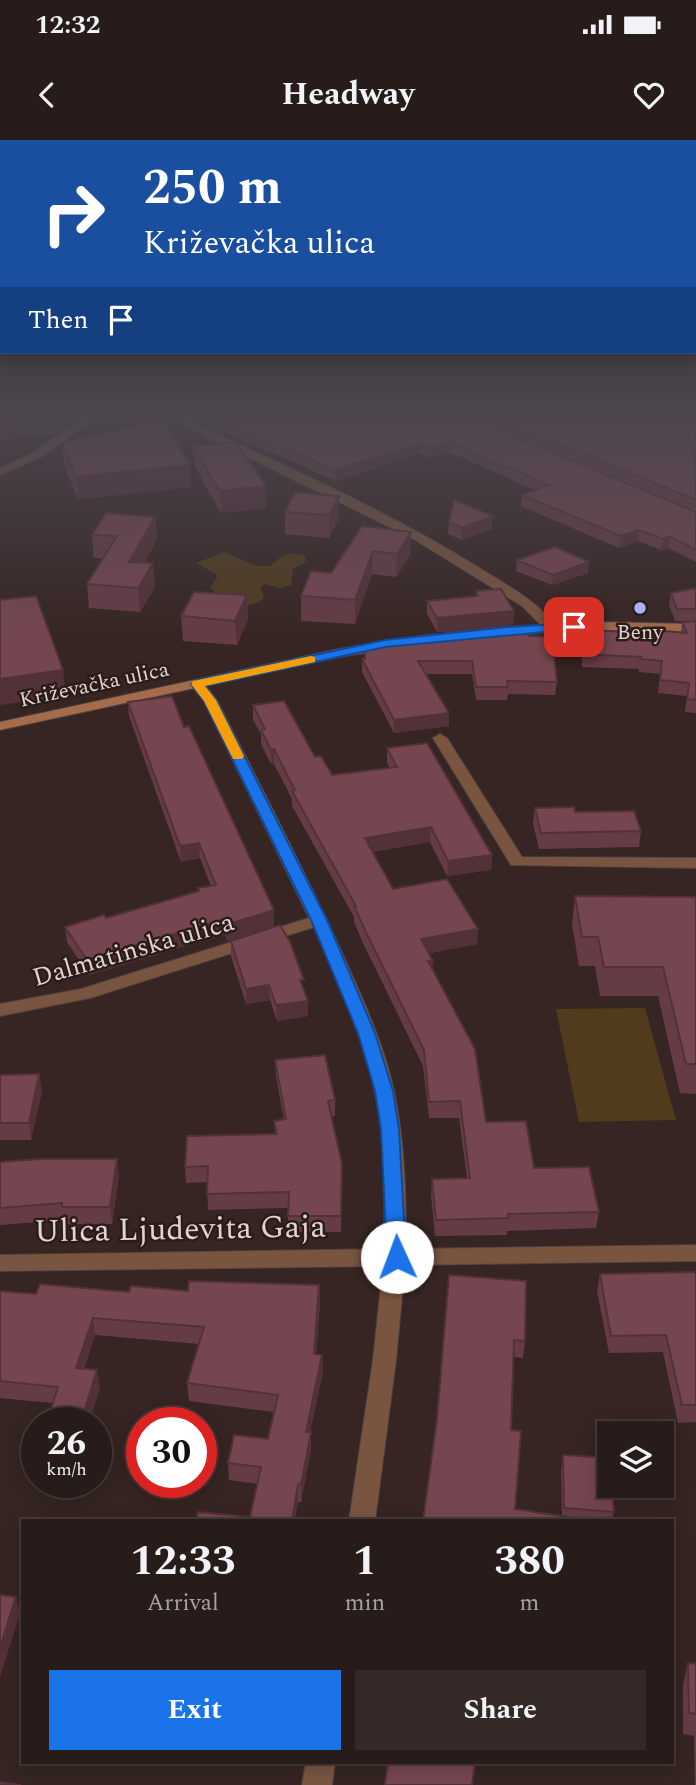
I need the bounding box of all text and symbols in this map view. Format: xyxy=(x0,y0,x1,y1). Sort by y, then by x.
text: 12:32 xyxy=(35,5,100,45)
text: Headway xyxy=(282,70,414,119)
icon: back xyxy=(28,76,66,114)
icon: heart xyxy=(630,76,668,114)
text: 250 m xyxy=(143,151,282,226)
icon: right xyxy=(28,168,119,259)
text: Križevačka ulica xyxy=(143,219,375,268)
text: Then xyxy=(28,300,88,340)
icon: arrive xyxy=(102,301,140,339)
pin xyxy=(544,597,604,657)
marker: Beny xyxy=(632,600,648,616)
icon: arrive xyxy=(555,608,593,646)
place label: Beny xyxy=(617,617,664,649)
street label: Križevačka ulica xyxy=(16,653,173,716)
street label: Dalmatinska ulica xyxy=(28,902,239,998)
street label: Ulica Ljudevita Gaja xyxy=(34,1202,327,1257)
position arrow xyxy=(360,1220,434,1294)
speed limit sign: 30 xyxy=(126,1407,217,1498)
text: 26 xyxy=(47,1417,86,1470)
map controls xyxy=(597,1421,674,1498)
button: layers xyxy=(597,1421,674,1498)
text: km/h xyxy=(46,1456,87,1483)
text: 12:33 xyxy=(130,1530,236,1593)
text: 1 xyxy=(353,1530,377,1593)
text: 380 xyxy=(494,1530,565,1593)
text: Arrival xyxy=(147,1586,219,1621)
text: min xyxy=(345,1586,385,1621)
text: m xyxy=(520,1586,539,1621)
button: Exit xyxy=(49,1670,341,1750)
button: Share xyxy=(355,1670,646,1750)

